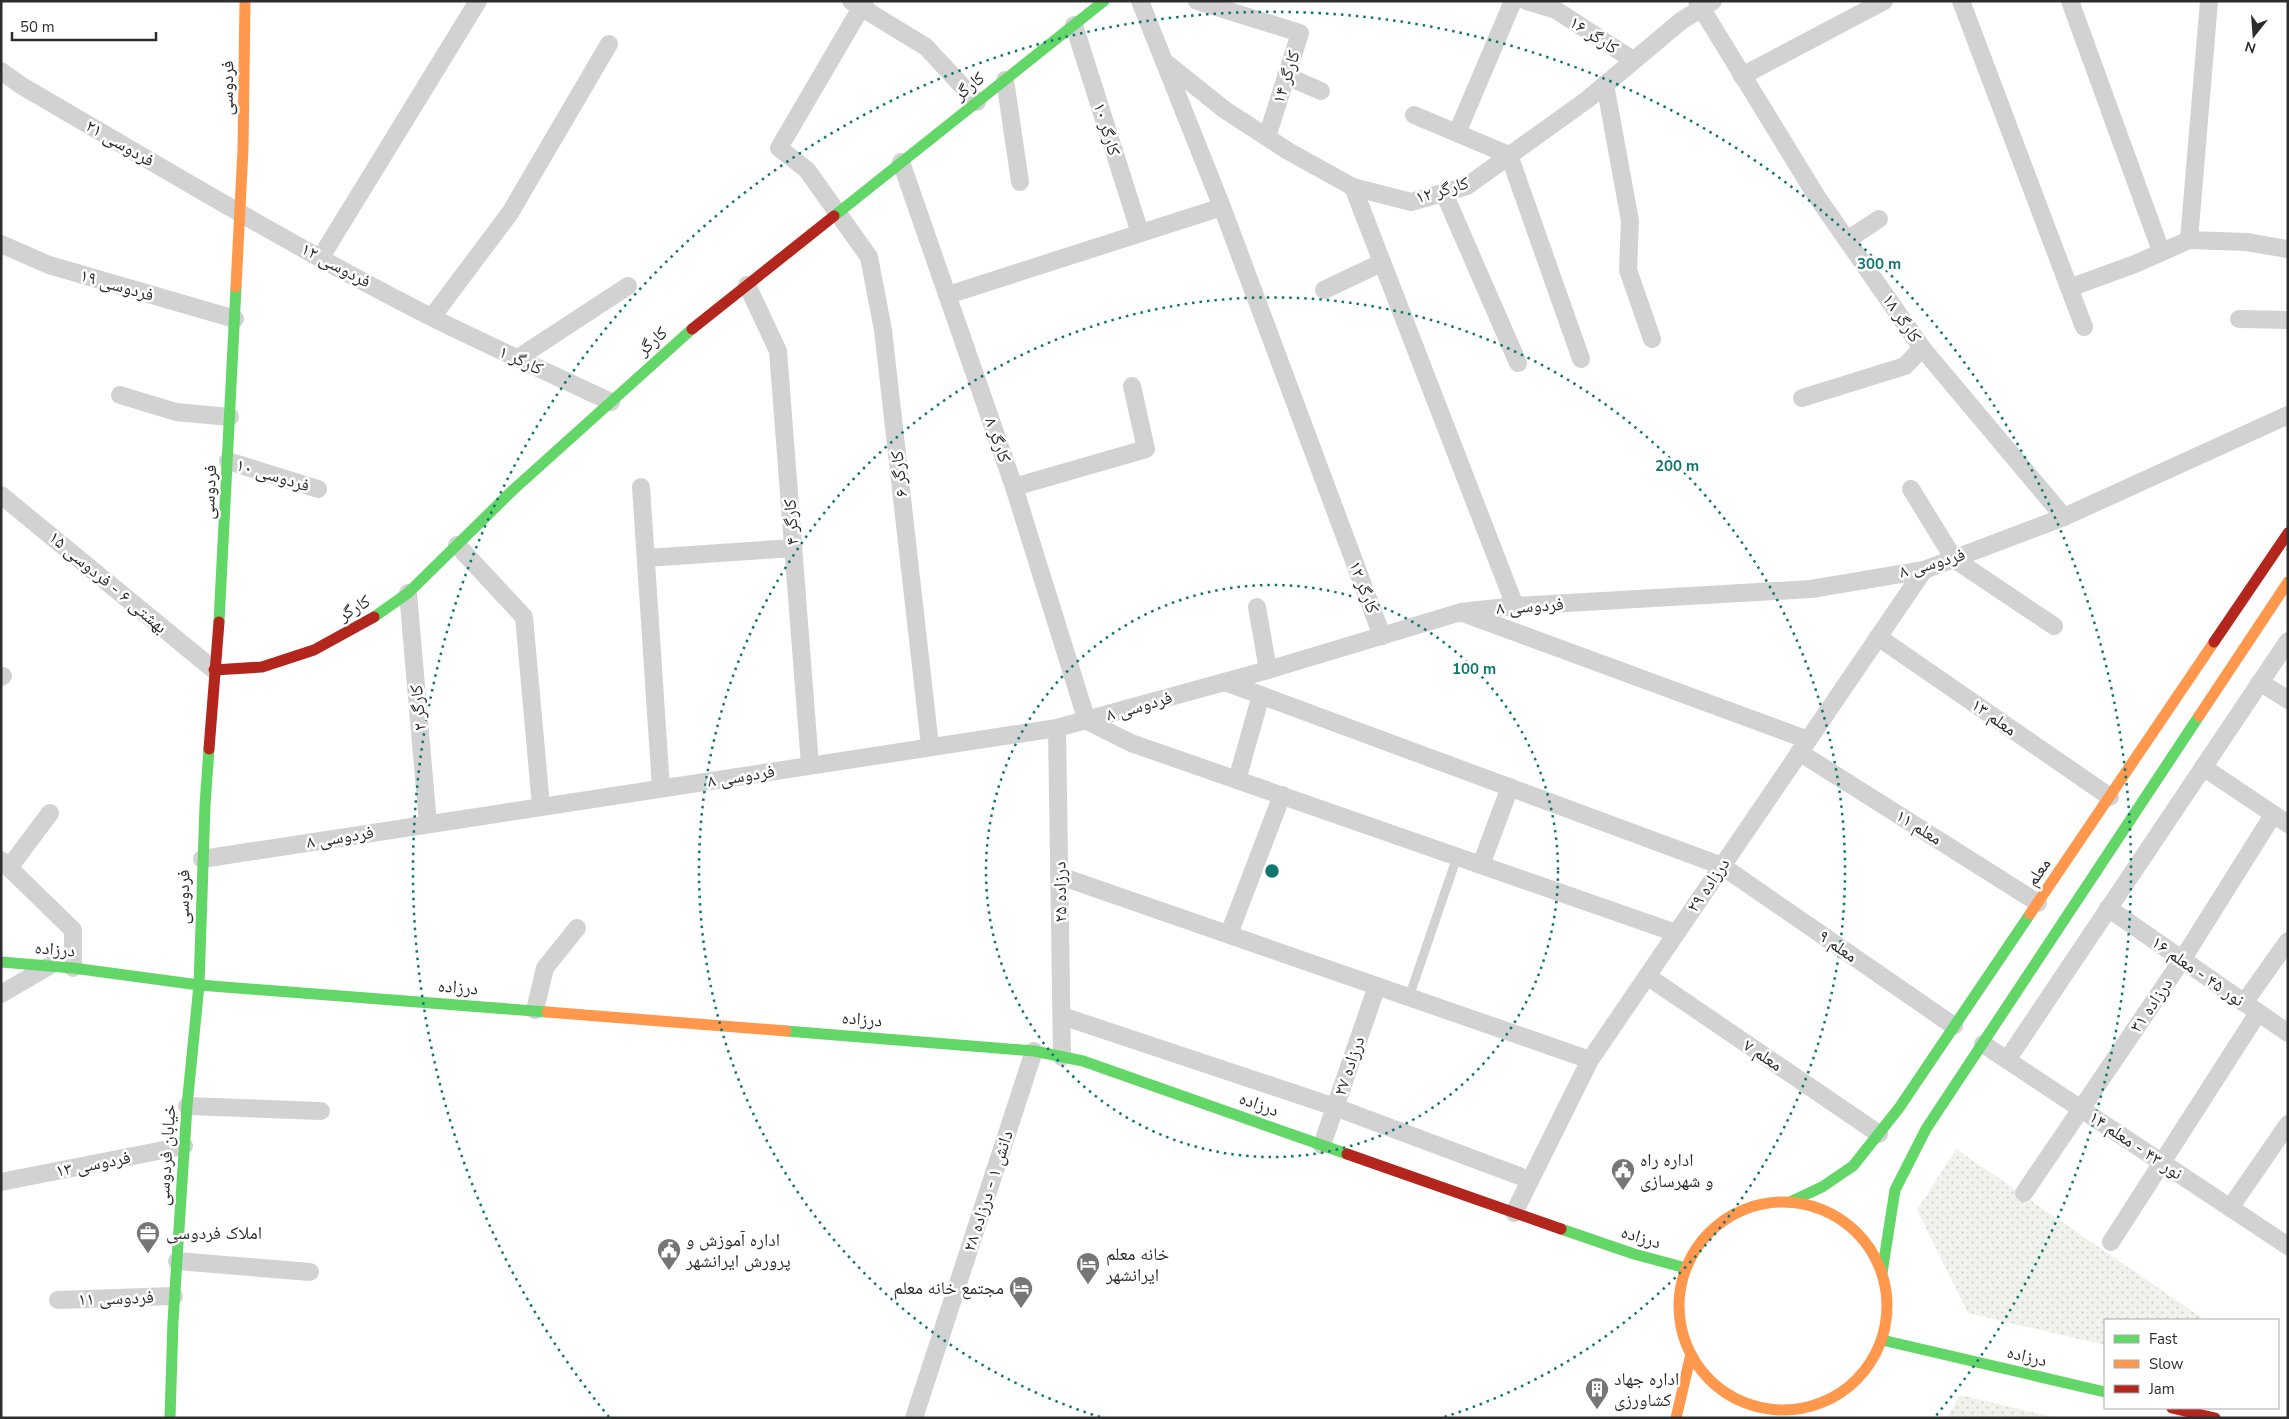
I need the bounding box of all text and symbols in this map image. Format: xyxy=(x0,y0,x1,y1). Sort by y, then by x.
scale bar xyxy=(12,10,156,42)
street label: کارگر ۱۶ xyxy=(1565,10,1624,60)
north arrow xyxy=(2229,10,2279,60)
text: 50 m xyxy=(20,17,55,37)
text: N xyxy=(2243,36,2258,58)
street label: کارگر ۱۴ xyxy=(1266,47,1306,107)
street label: فردوسی xyxy=(215,60,239,116)
street label: کارگر xyxy=(948,66,990,107)
street label: کارگر ۱۰ xyxy=(1088,99,1127,159)
street label: فردوسی ۲۱ xyxy=(81,114,159,172)
street label: کارگر ۱۲ xyxy=(1412,170,1472,209)
street label: فردوسی ۱۲ xyxy=(297,237,375,293)
text: 300 m xyxy=(1857,254,1901,274)
street label: فردوسی ۱۹ xyxy=(77,263,157,307)
street label: کارگر ۱۸ xyxy=(1877,289,1927,348)
street label: کارگر xyxy=(631,320,673,362)
street label: کارگر ۱ xyxy=(495,339,548,381)
street label: کارگر ۸ xyxy=(979,414,1017,466)
street label: کارگر ۶ xyxy=(885,449,913,498)
street label: فردوسی ۱۰ xyxy=(233,452,313,498)
text: 200 m xyxy=(1655,456,1699,476)
street label: فردوسی xyxy=(196,464,222,520)
street label: کارگر ۴ xyxy=(777,497,805,546)
street label: بهشتی ۶ - فردوسی ۱۵ xyxy=(44,525,172,639)
street label: فردوسی ۸ xyxy=(1896,542,1968,584)
street label: کارگر ۱۲ xyxy=(1343,557,1385,617)
street label: کارگر xyxy=(333,589,375,627)
street label: فردوسی ۸ xyxy=(1495,592,1565,620)
text: 100 m xyxy=(1452,659,1496,679)
street label: کارگر ۲ xyxy=(404,683,432,732)
street label: فردوسی ۸ xyxy=(1103,685,1175,727)
street label: معلم ۱۳ xyxy=(1966,693,2022,741)
street label: فردوسی ۸ xyxy=(706,759,776,793)
street label: معلم ۱۱ xyxy=(1891,803,1947,851)
street label: فردوسی ۸ xyxy=(305,820,375,854)
street label: درزاده ۲۹ xyxy=(1681,853,1735,917)
street label: معلم xyxy=(2020,853,2056,891)
street label: درزاده ۲۵ xyxy=(1047,861,1073,923)
centre of rings xyxy=(1263,862,1281,880)
street label: فردوسی xyxy=(171,869,195,925)
street label: معلم ۹ xyxy=(1814,924,1862,968)
street label: نور ۴۵ - معلم ۱۶ xyxy=(2147,930,2249,1012)
street label: درزاده xyxy=(34,935,76,963)
street label: درزاده ۳۱ xyxy=(2124,973,2178,1037)
street label: درزاده xyxy=(437,974,479,1000)
street label: درزاده xyxy=(841,1005,883,1033)
street label: درزاده ۲۷ xyxy=(1328,1033,1370,1099)
street label: معلم ۷ xyxy=(1739,1033,1787,1077)
street label: درزاده xyxy=(1236,1086,1282,1122)
street label: خیابان فردوسی xyxy=(150,1103,182,1207)
street label: نور ۴۳ - معلم ۱۴ xyxy=(2084,1105,2188,1185)
street label: دانش ۱ - درزاده ۲۸ xyxy=(957,1127,1019,1255)
street label: فردوسی ۱۳ xyxy=(54,1145,132,1183)
place label: اداره راه و شهرسازی xyxy=(1640,1148,1714,1193)
public building icon: اداره راه و شهرسازی xyxy=(1610,1157,1636,1191)
office icon: املاک فردوسی xyxy=(135,1220,161,1254)
street label: درزاده xyxy=(1618,1220,1664,1254)
place label: املاک فردوسی xyxy=(166,1221,262,1245)
place label: اداره آموزش و پرورش ایرانشهر xyxy=(685,1228,791,1273)
public building icon: اداره آموزش و پرورش ایرانشهر xyxy=(656,1237,682,1271)
place label: خانه معلم ایرانشهر xyxy=(1105,1242,1169,1287)
hotel icon: خانه معلم ایرانشهر xyxy=(1075,1251,1101,1285)
hotel icon: مجتمع خانه معلم xyxy=(1008,1275,1034,1309)
place label: مجتمع خانه معلم xyxy=(893,1276,1004,1300)
street label: فردوسی ۱۱ xyxy=(78,1285,154,1311)
legend xyxy=(2104,1319,2279,1409)
text: Fast xyxy=(2149,1329,2178,1349)
street label: درزاده xyxy=(2005,1340,2049,1372)
text: Slow xyxy=(2149,1354,2184,1374)
place label: اداره جهاد کشاورزی xyxy=(1614,1367,1679,1412)
building icon: اداره جهاد کشاورزی xyxy=(1584,1376,1610,1410)
text: Jam xyxy=(2148,1379,2175,1399)

